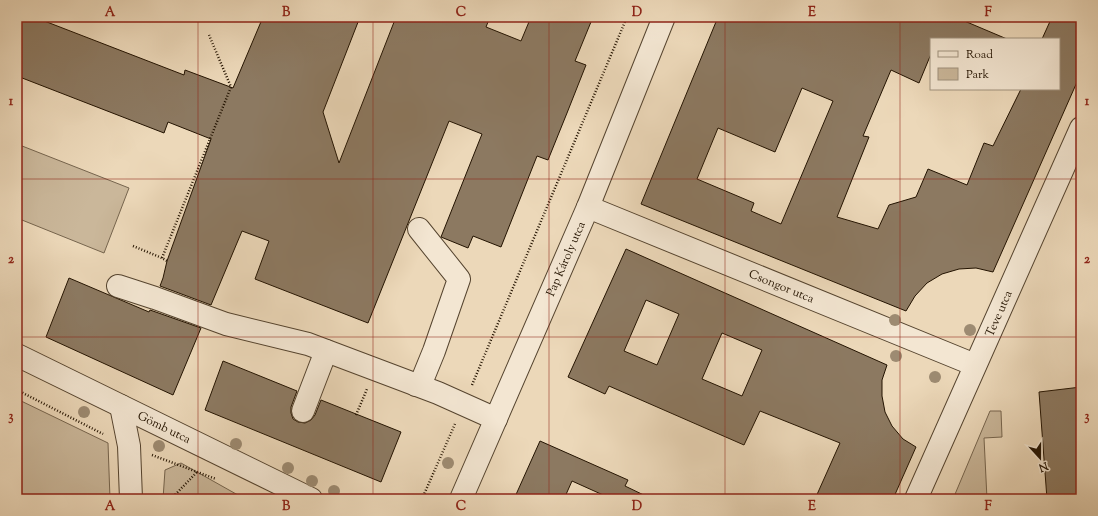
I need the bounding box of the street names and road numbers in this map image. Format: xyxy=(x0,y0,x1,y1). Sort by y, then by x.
street label: Pap Károly utca xyxy=(542,218,591,299)
street label: Csongor utca xyxy=(746,266,817,309)
street label: Teve utca xyxy=(981,288,1018,340)
street label: Gömb utca xyxy=(134,407,194,449)

